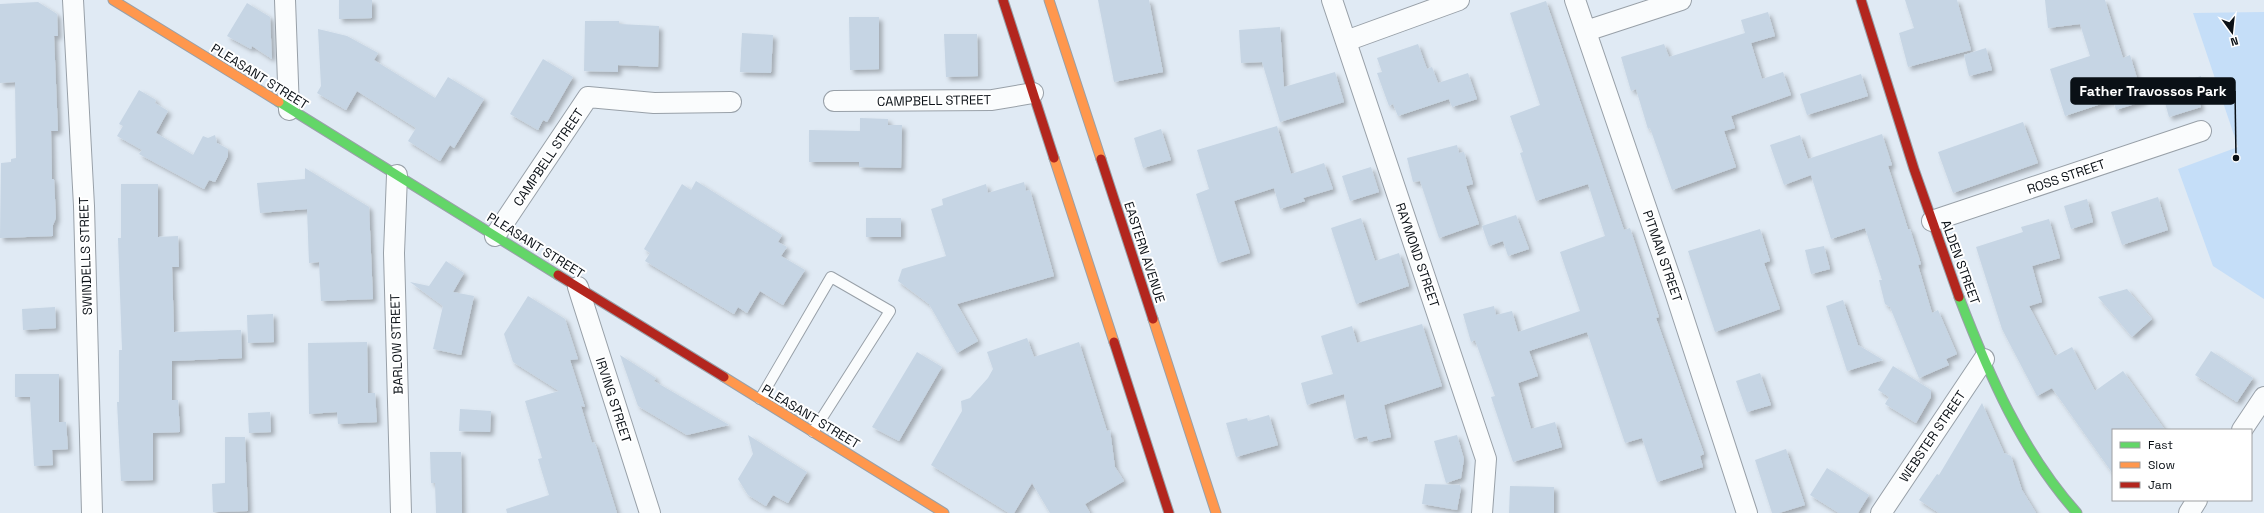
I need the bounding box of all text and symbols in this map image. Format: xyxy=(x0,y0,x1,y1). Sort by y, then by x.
north arrow xyxy=(2212,12,2252,52)
text: N xyxy=(2229,34,2240,49)
street label: PLEASANT STREET xyxy=(208,40,312,113)
callout: Father Travossos Park xyxy=(2071,78,2235,104)
text: Father Travossos Park xyxy=(2079,82,2227,100)
street label: CAMPBELL STREET xyxy=(877,91,992,110)
street label: CAMPBELL STREET xyxy=(509,105,588,209)
street label: ROSS STREET xyxy=(2025,155,2108,198)
street label: SWINDELLS STREET xyxy=(75,196,96,315)
street label: EASTERN AVENUE xyxy=(1120,199,1169,305)
street label: RAYMOND STREET xyxy=(1392,201,1444,310)
street label: PITMAN STREET xyxy=(1639,208,1686,305)
street label: PLEASANT STREET xyxy=(484,209,588,282)
street label: ALDEN STREET xyxy=(1937,217,1984,307)
street label: BARLOW STREET xyxy=(386,293,407,395)
street label: IRVING STREET xyxy=(592,355,635,445)
street label: PLEASANT STREET xyxy=(759,380,863,453)
street label: WEBSTER STREET xyxy=(1895,387,1970,485)
legend xyxy=(2112,429,2252,501)
text: Fast xyxy=(2148,437,2173,453)
text: Slow xyxy=(2148,457,2175,473)
text: Jam xyxy=(2148,477,2172,493)

